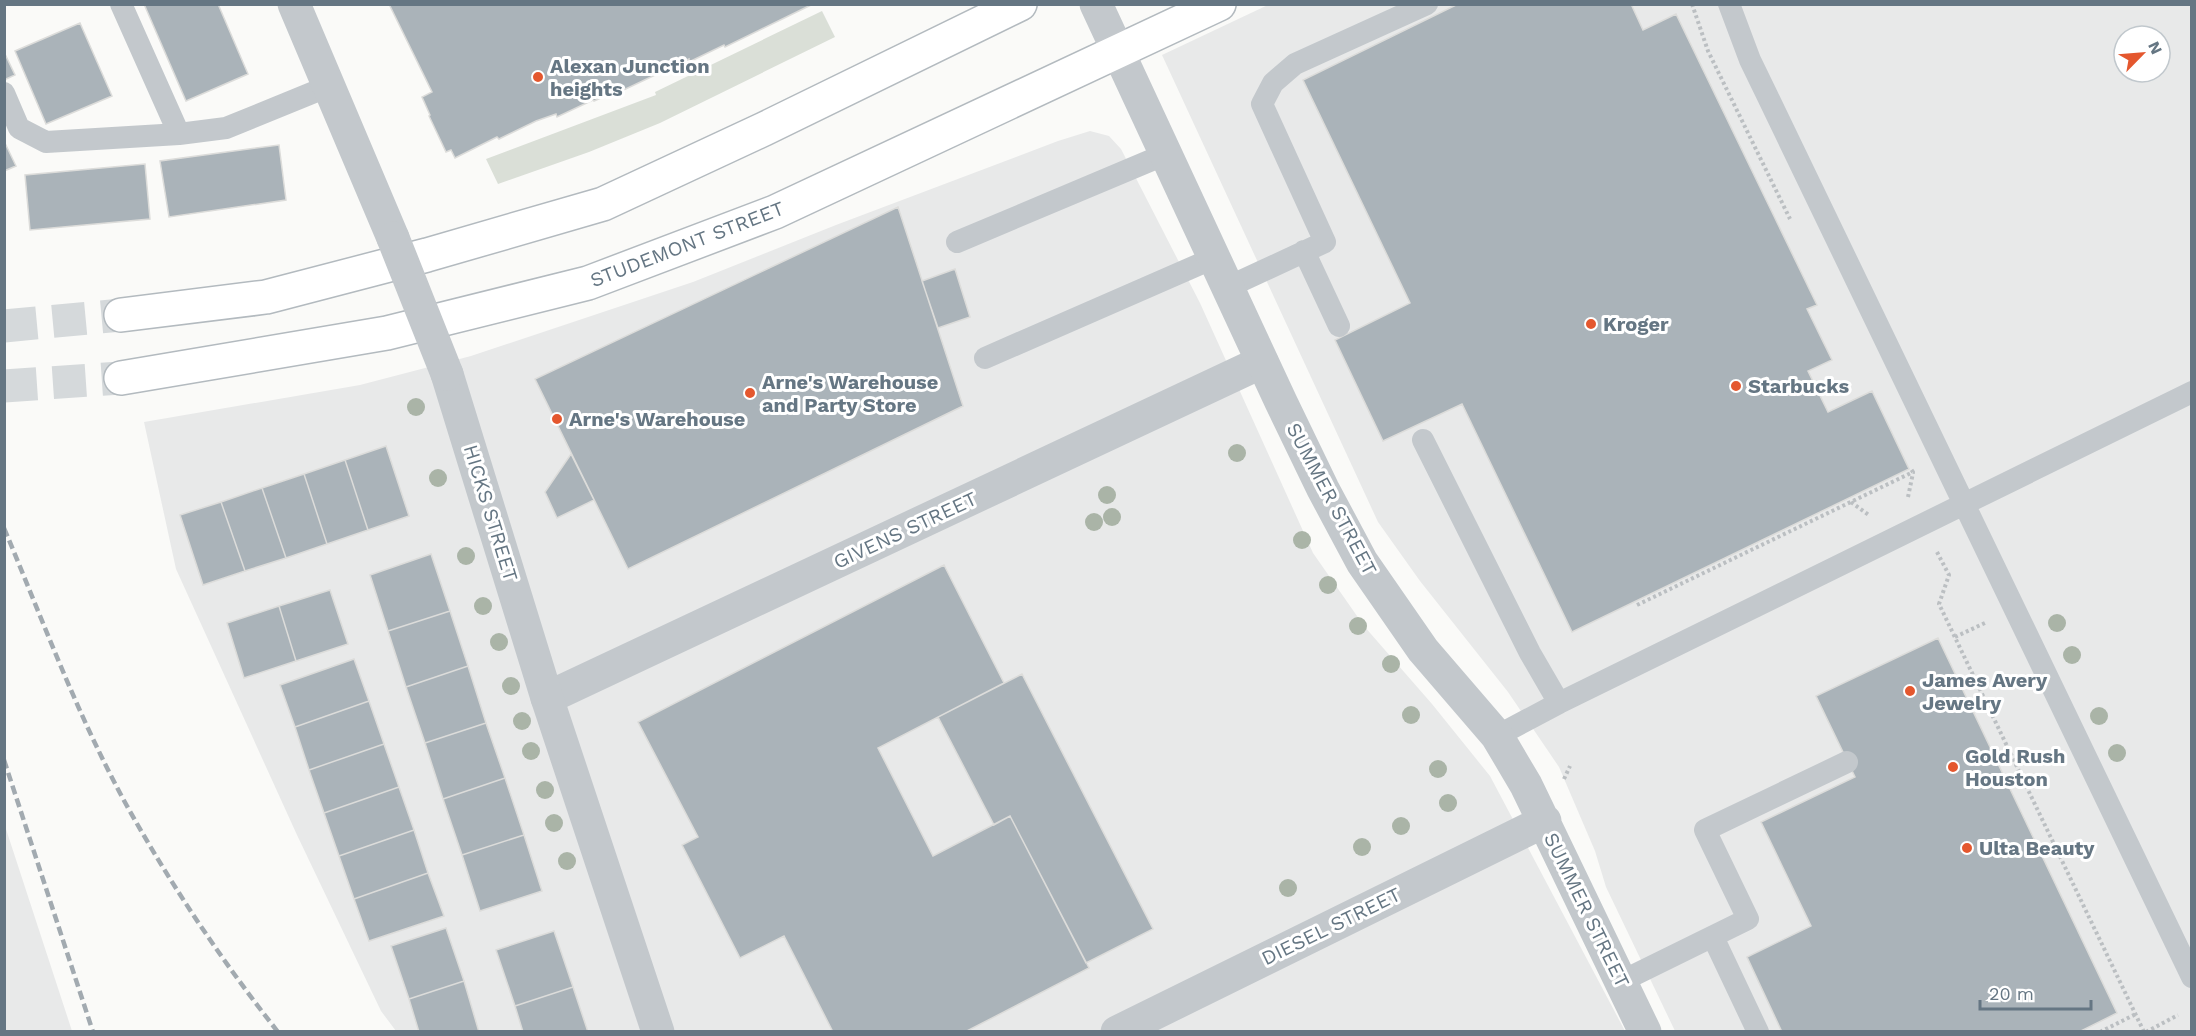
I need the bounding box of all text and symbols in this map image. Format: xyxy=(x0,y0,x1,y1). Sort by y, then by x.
north arrow xyxy=(2112,24,2172,84)
text: N xyxy=(2144,38,2166,57)
place label: Alexan Junction heights xyxy=(550,54,710,101)
marker: Alexan Junction heights xyxy=(531,70,545,84)
street label: STUDEMONT STREET xyxy=(587,196,787,292)
place label: Kroger xyxy=(1603,312,1669,336)
marker: Kroger xyxy=(1584,317,1598,331)
place label: Arne's Warehouse and Party Store xyxy=(762,370,938,417)
place label: Starbucks xyxy=(1748,374,1850,398)
marker: Starbucks xyxy=(1729,379,1743,393)
marker: Arne's Warehouse and Party Store xyxy=(743,386,757,400)
place label: Arne's Warehouse xyxy=(569,407,745,431)
marker: Arne's Warehouse xyxy=(550,412,564,426)
street label: SUMMER STREET xyxy=(1282,419,1382,579)
street label: HICKS STREET xyxy=(459,442,523,584)
street label: GIVENS STREET xyxy=(829,486,981,574)
place label: James Avery Jewelry xyxy=(1922,668,2048,715)
marker: James Avery Jewelry xyxy=(1903,684,1917,698)
place label: Gold Rush Houston xyxy=(1965,744,2065,791)
marker: Gold Rush Houston xyxy=(1946,760,1960,774)
street label: SUMMER STREET xyxy=(1539,829,1635,991)
place label: Ulta Beauty xyxy=(1979,836,2095,860)
marker: Ulta Beauty xyxy=(1960,841,1974,855)
street label: DIESEL STREET xyxy=(1257,882,1405,970)
scale bar xyxy=(1980,973,2091,1011)
text: 20 m xyxy=(1989,983,2034,1004)

